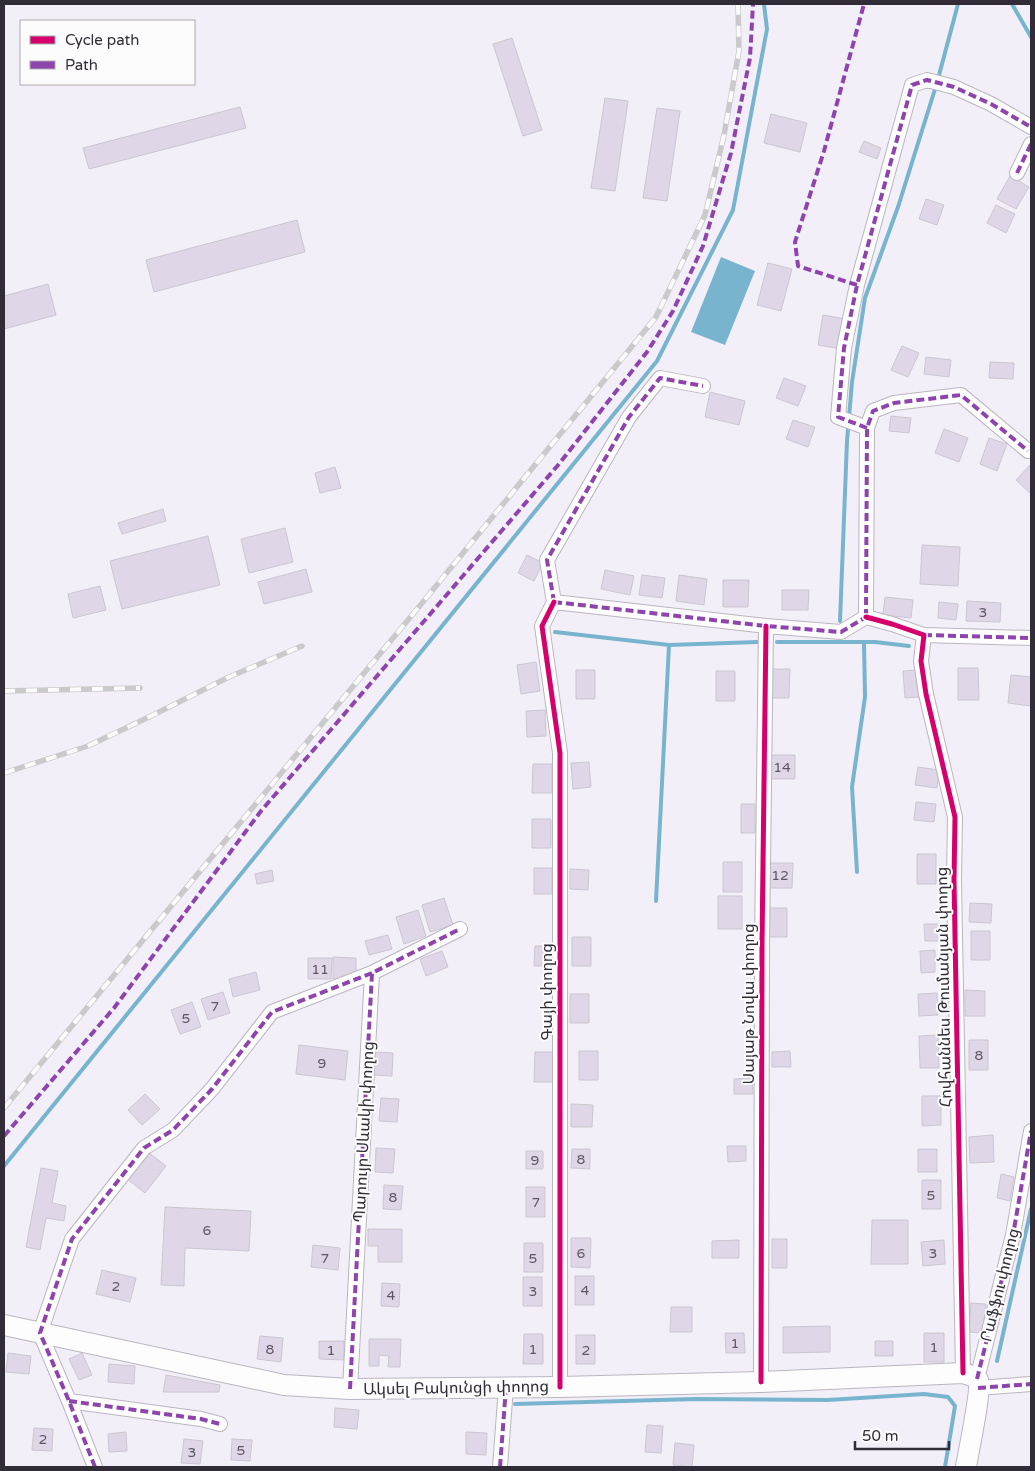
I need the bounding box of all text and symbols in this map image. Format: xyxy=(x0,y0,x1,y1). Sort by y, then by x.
legend xyxy=(20,20,195,85)
text: Cycle path xyxy=(65,31,139,49)
text: Path xyxy=(65,56,98,74)
house number: 3 xyxy=(979,604,987,621)
house number: 14 xyxy=(773,759,791,776)
house number: 12 xyxy=(771,867,789,884)
street label: Հովհաննես Թումանյան փողոց xyxy=(932,867,956,1107)
street label: Սայաթ Նովա փողոց xyxy=(739,924,759,1084)
street label: Գայի փողոց xyxy=(537,943,557,1041)
house number: 11 xyxy=(311,961,329,978)
house number: 7 xyxy=(211,998,219,1015)
house number: 5 xyxy=(182,1010,190,1027)
street label: Պարույր Սևակի փողոց xyxy=(349,1041,379,1223)
house number: 8 xyxy=(975,1047,984,1064)
house number: 9 xyxy=(318,1055,326,1072)
house number: 8 xyxy=(577,1151,586,1168)
house number: 9 xyxy=(531,1152,539,1169)
house number: 5 xyxy=(927,1187,935,1204)
house number: 8 xyxy=(389,1189,398,1206)
house number: 7 xyxy=(532,1194,540,1211)
house number: 6 xyxy=(203,1222,212,1239)
street label: Րաֆֆու փողոց xyxy=(976,1226,1024,1344)
house number: 6 xyxy=(577,1245,586,1262)
house number: 3 xyxy=(929,1245,937,1262)
house number: 7 xyxy=(321,1250,329,1267)
house number: 5 xyxy=(529,1250,537,1267)
house number: 2 xyxy=(112,1278,120,1295)
house number: 4 xyxy=(581,1282,590,1299)
house number: 3 xyxy=(529,1283,537,1300)
house number: 4 xyxy=(387,1287,396,1304)
house number: 1 xyxy=(731,1335,739,1352)
house number: 1 xyxy=(930,1339,938,1356)
house number: 8 xyxy=(266,1341,275,1358)
house number: 1 xyxy=(529,1341,537,1358)
house number: 1 xyxy=(327,1342,335,1359)
house number: 2 xyxy=(582,1342,590,1359)
street label: Ակսել Բակունցի փողոց xyxy=(363,1376,549,1400)
scale bar xyxy=(855,1418,949,1450)
text: 50 m xyxy=(862,1427,899,1445)
house number: 2 xyxy=(39,1431,47,1448)
house number: 5 xyxy=(237,1442,245,1459)
house number: 3 xyxy=(188,1444,196,1461)

